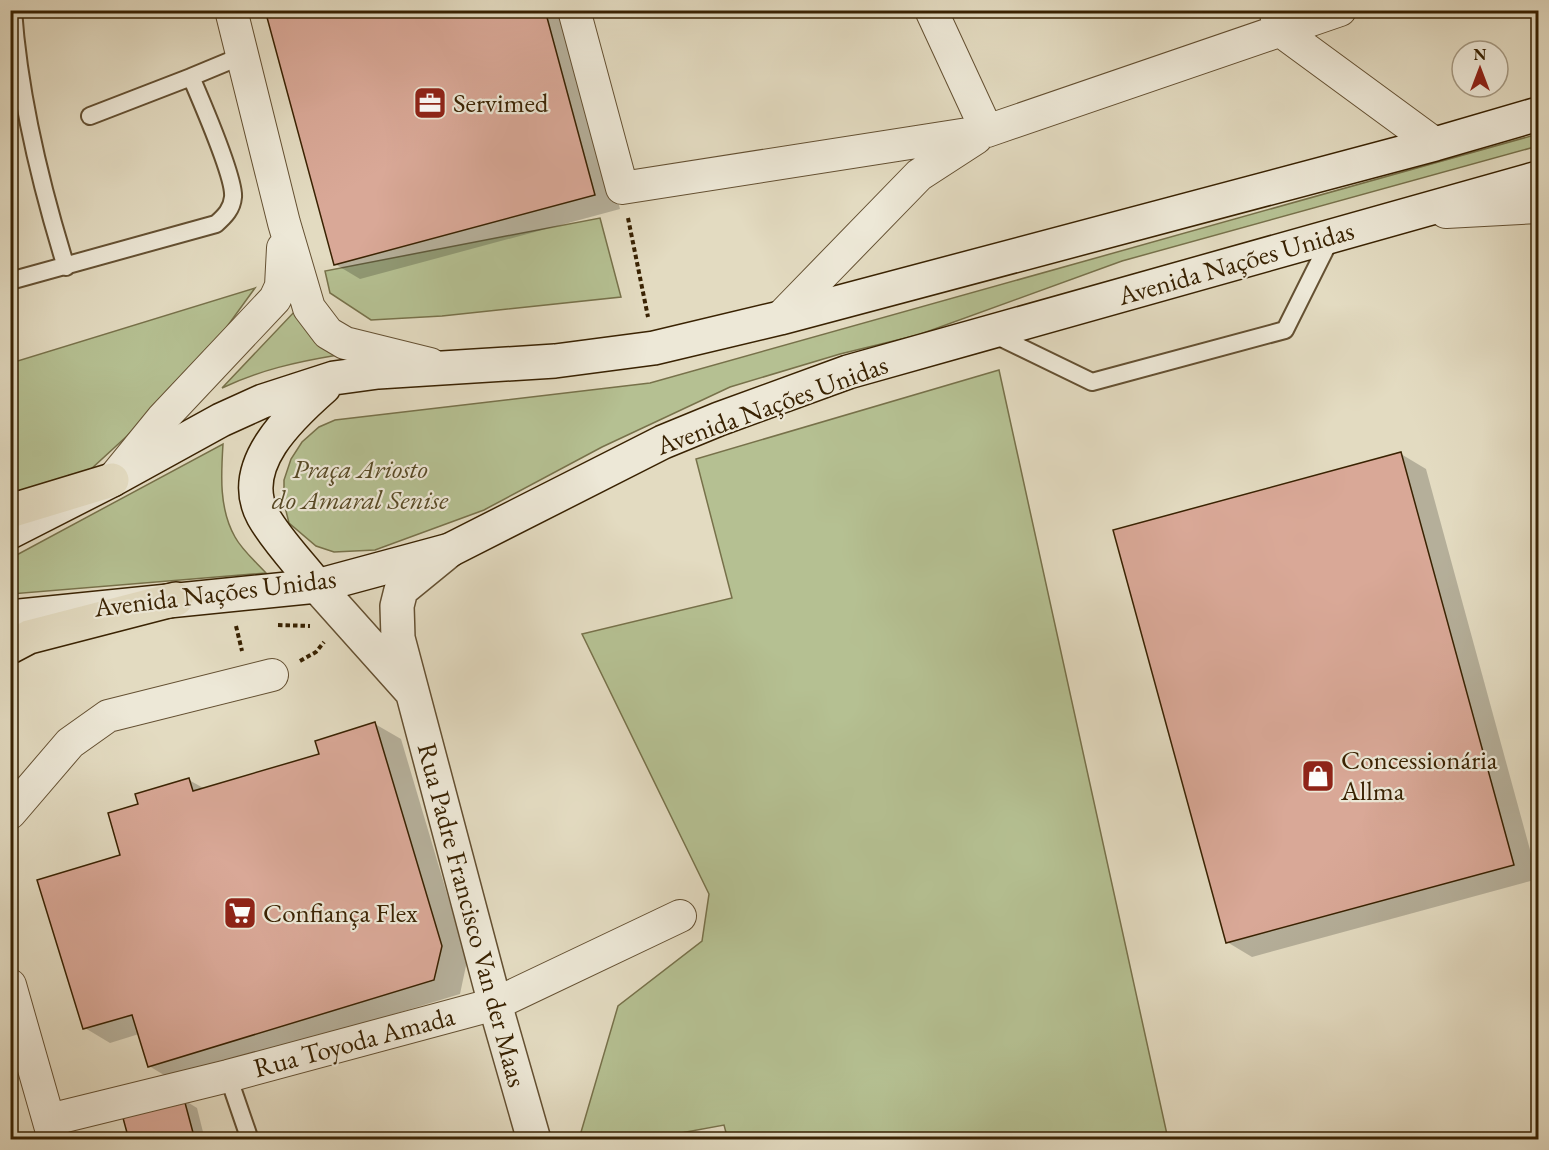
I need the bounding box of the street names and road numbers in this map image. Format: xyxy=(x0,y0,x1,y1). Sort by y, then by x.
street label: Avenida Nações Unidas xyxy=(1113,212,1358,313)
street label: Avenida Nações Unidas xyxy=(650,346,892,463)
street label: Avenida Nações Unidas xyxy=(91,560,338,625)
street label: Rua Padre Francisco Van der Maas xyxy=(410,739,535,1091)
street label: Rua Toyoda Amada xyxy=(249,998,459,1085)

